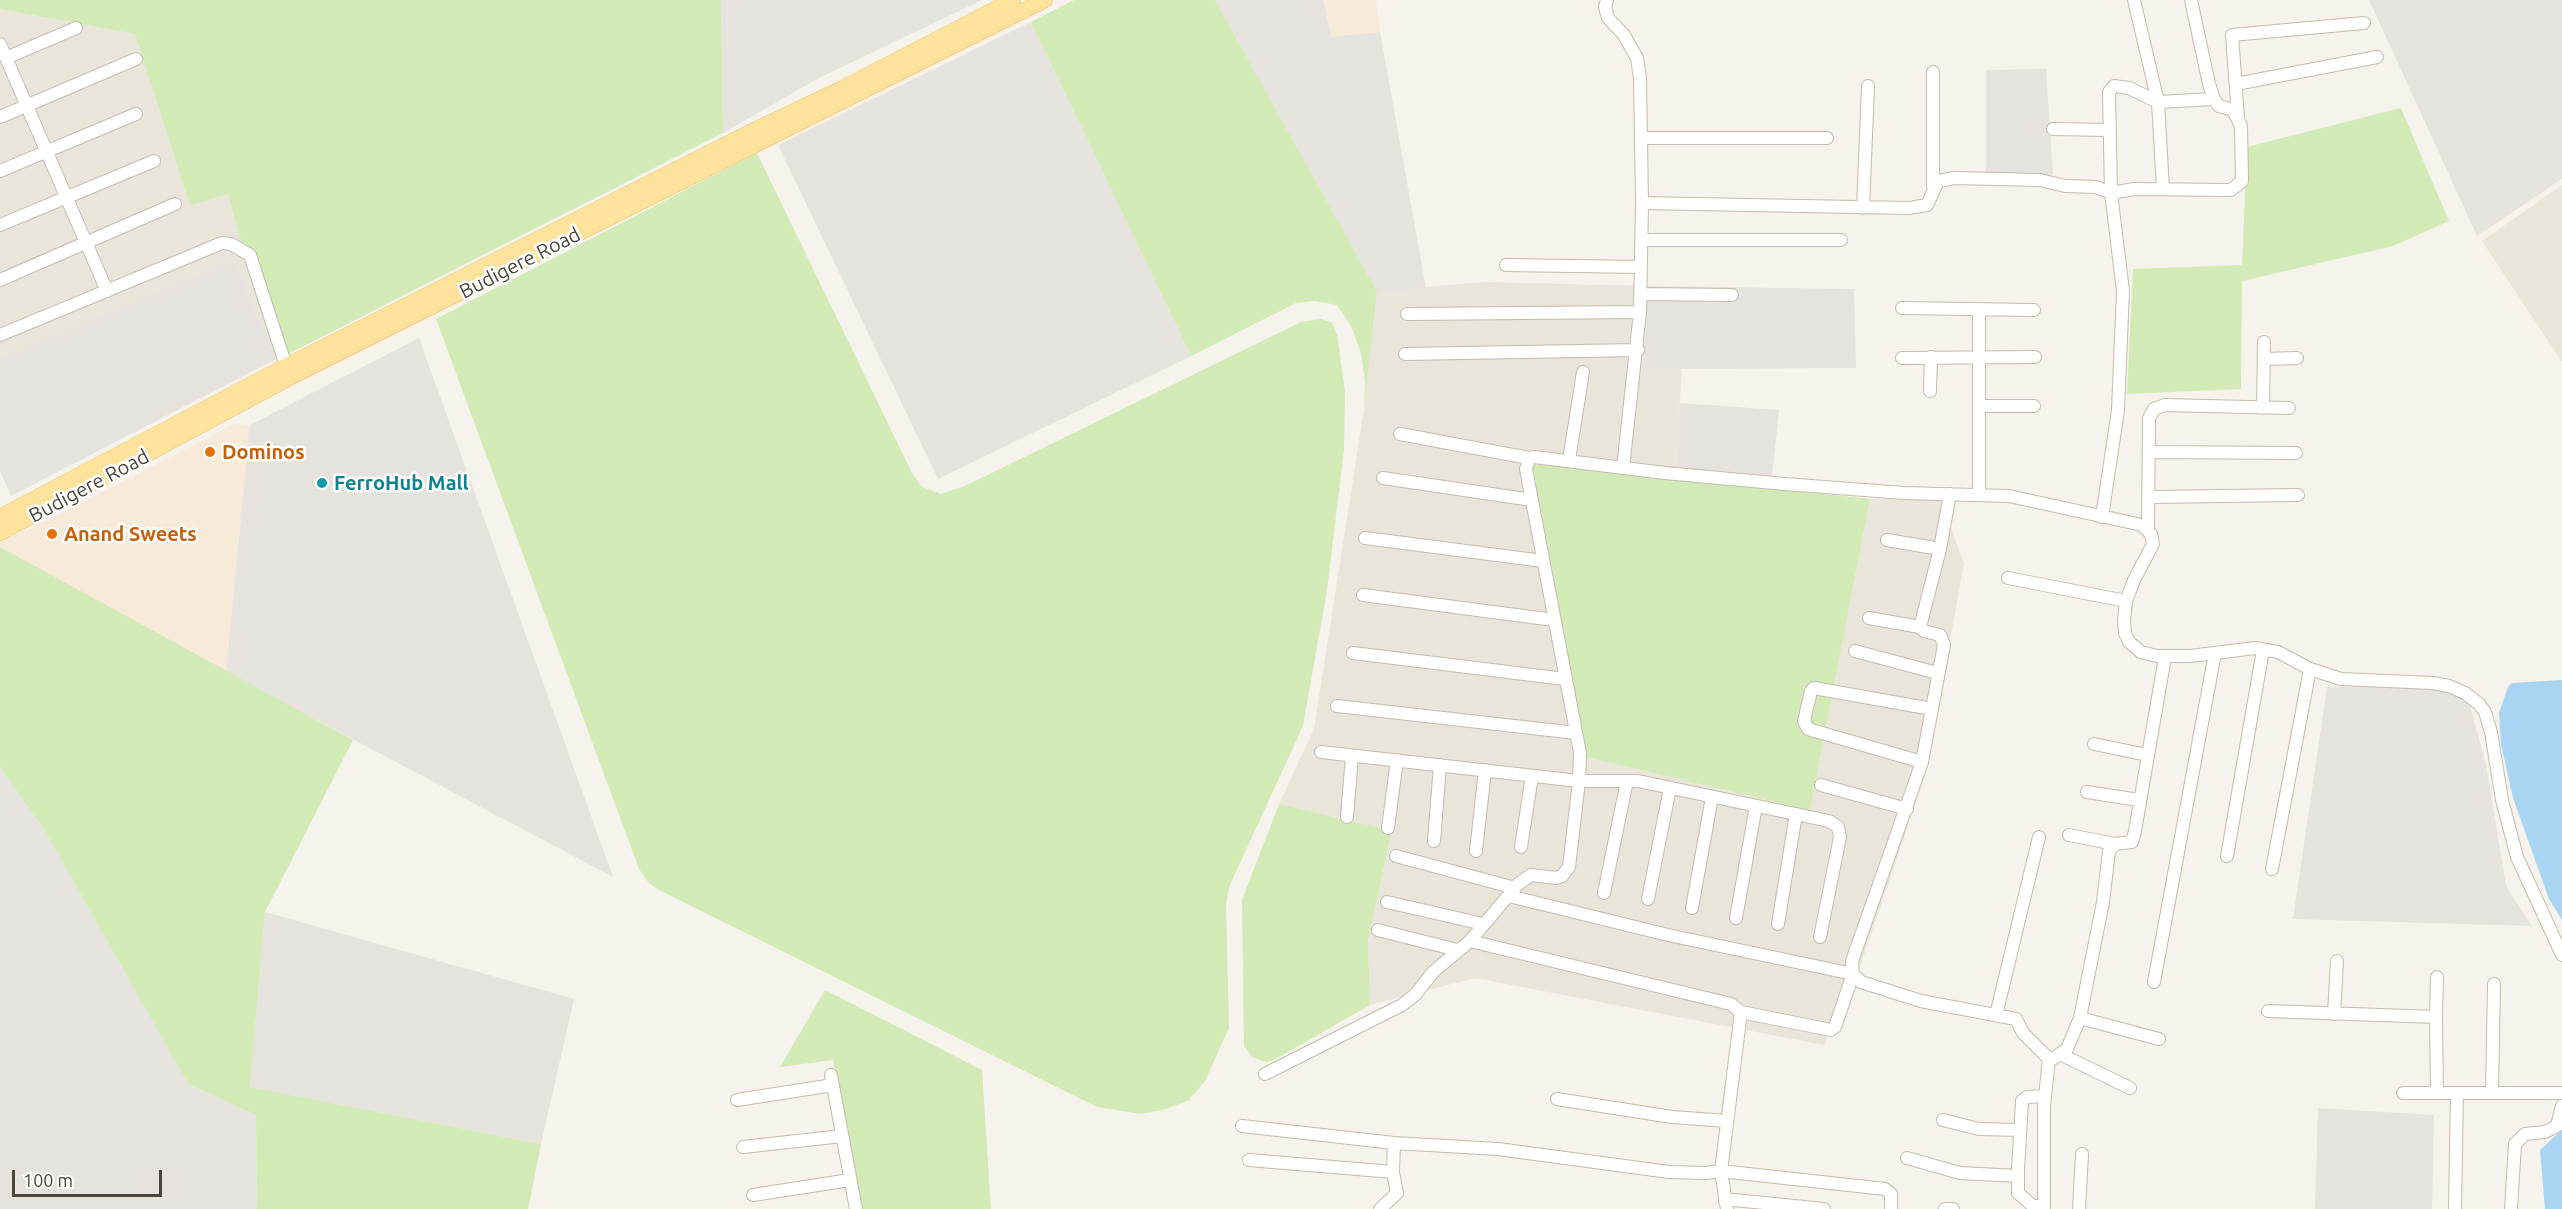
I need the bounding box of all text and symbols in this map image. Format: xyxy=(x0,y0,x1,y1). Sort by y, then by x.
street label: Budigere Road xyxy=(456,222,584,304)
place label: Dominos xyxy=(222,440,305,464)
street label: Budigere Road xyxy=(25,444,153,528)
marker: Dominos xyxy=(203,445,217,459)
place label: FerroHub Mall xyxy=(334,471,469,495)
marker: FerroHub Mall xyxy=(315,476,329,490)
place label: Anand Sweets xyxy=(64,522,197,546)
marker: Anand Sweets xyxy=(45,527,59,541)
scale bar xyxy=(15,1158,165,1196)
text: 100 m xyxy=(23,1170,73,1190)

